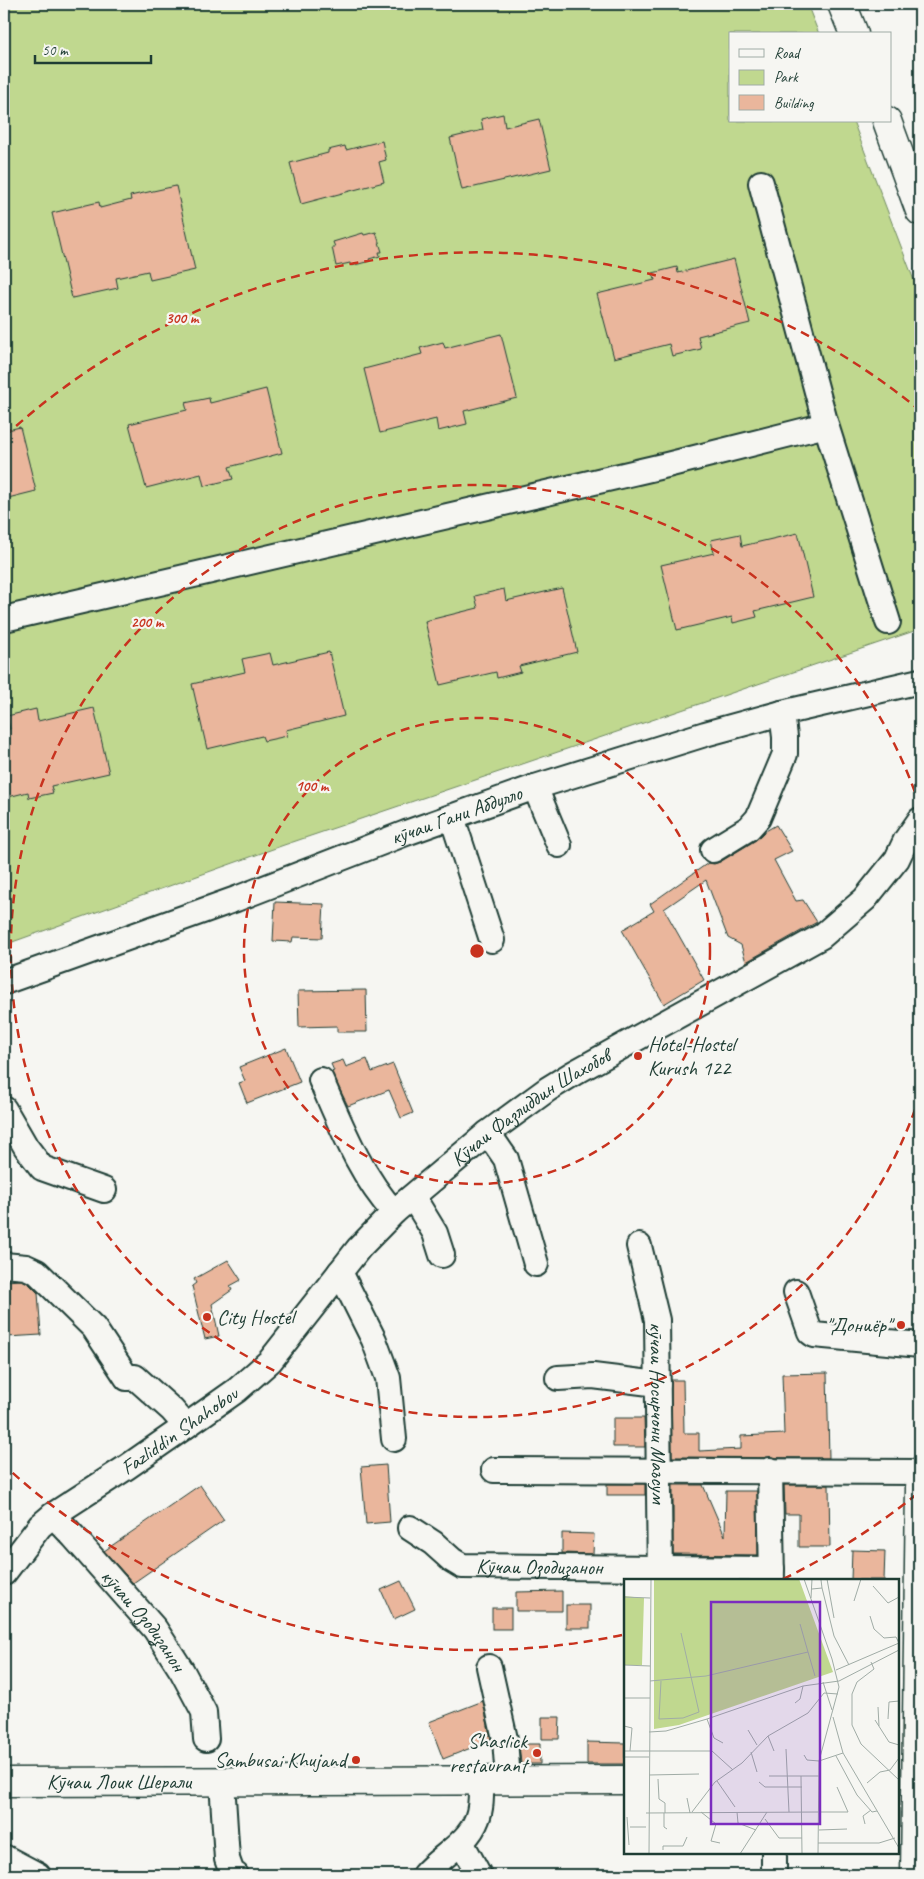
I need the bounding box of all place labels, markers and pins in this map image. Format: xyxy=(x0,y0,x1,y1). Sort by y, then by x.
centre of rings xyxy=(468,942,486,960)
place label: Hotel-Hostel Kurush 122 xyxy=(648,1031,739,1081)
marker: Hotel-Hostel Kurush 122 xyxy=(632,1050,644,1062)
place label: City Hostel xyxy=(217,1304,297,1330)
marker: City Hostel xyxy=(201,1311,213,1323)
place label: "Дониёр" xyxy=(826,1312,895,1338)
marker: "Дониёр" xyxy=(895,1319,907,1331)
place label: Shaslick restaurant xyxy=(449,1728,530,1778)
place label: Sambusai Khujand xyxy=(215,1747,350,1773)
marker: Shaslick restaurant xyxy=(531,1747,543,1759)
marker: Sambusai Khujand xyxy=(350,1754,362,1766)

